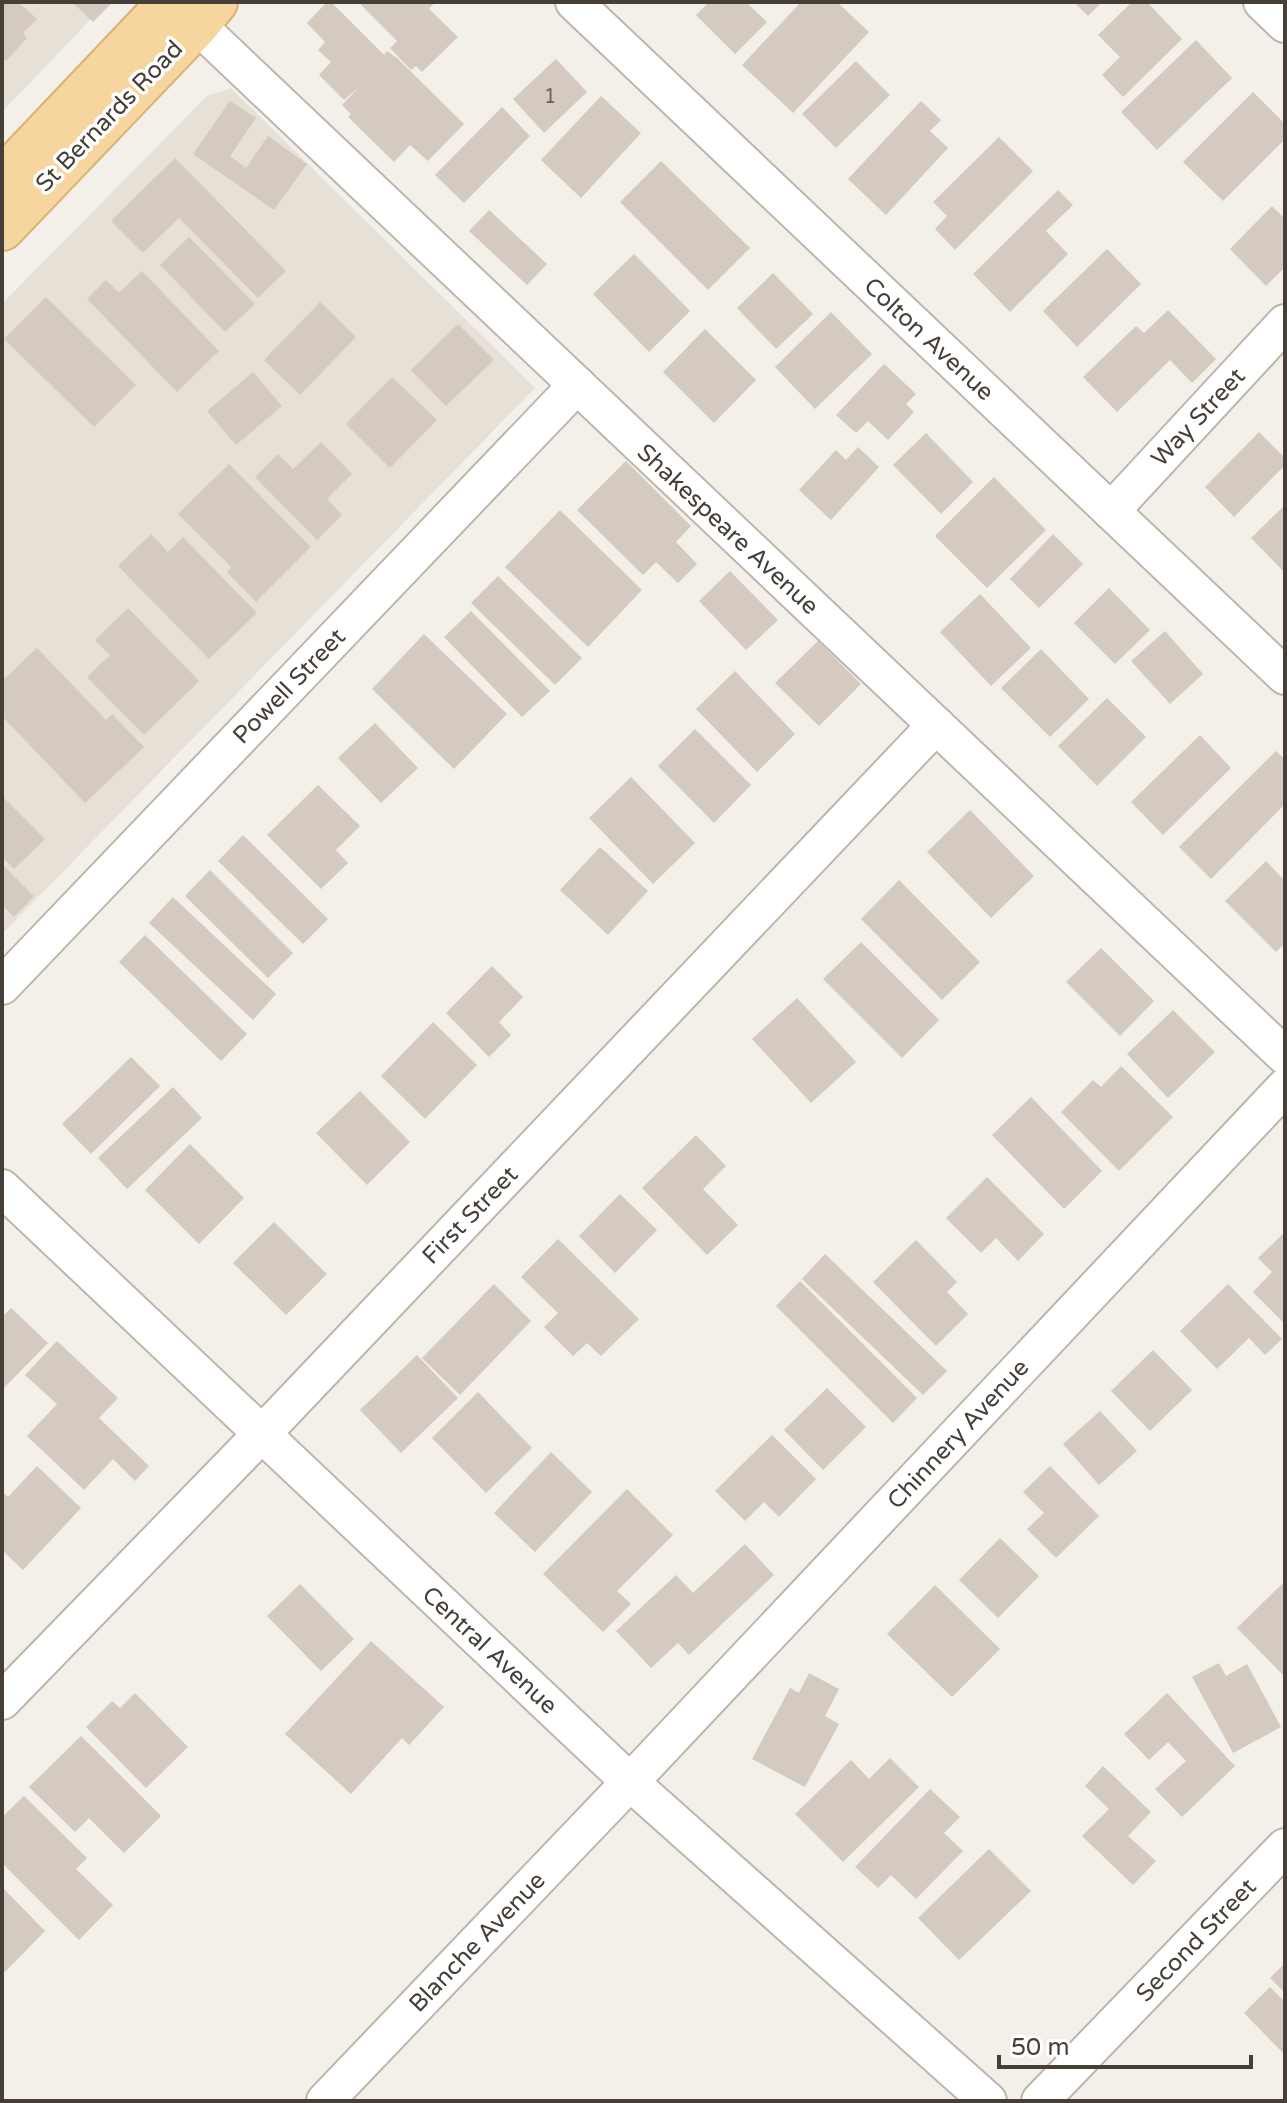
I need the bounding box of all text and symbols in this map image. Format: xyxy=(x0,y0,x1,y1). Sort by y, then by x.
street label: St Bernards Road xyxy=(30,35,189,198)
house number: 1 xyxy=(544,85,556,109)
street label: Colton Avenue xyxy=(858,272,1000,407)
street label: Way Street xyxy=(1145,362,1251,473)
street label: Shakespeare Avenue xyxy=(631,438,824,621)
street label: Powell Street xyxy=(227,623,352,750)
street label: First Street xyxy=(417,1160,524,1270)
street label: Chinnery Avenue xyxy=(882,1353,1035,1515)
street label: Central Avenue xyxy=(416,1580,563,1720)
street label: Blanche Avenue xyxy=(403,1866,552,2018)
street label: Second Street xyxy=(1130,1873,1262,2008)
scale bar xyxy=(999,2019,1251,2069)
text: 50 m xyxy=(1011,2033,1069,2062)

